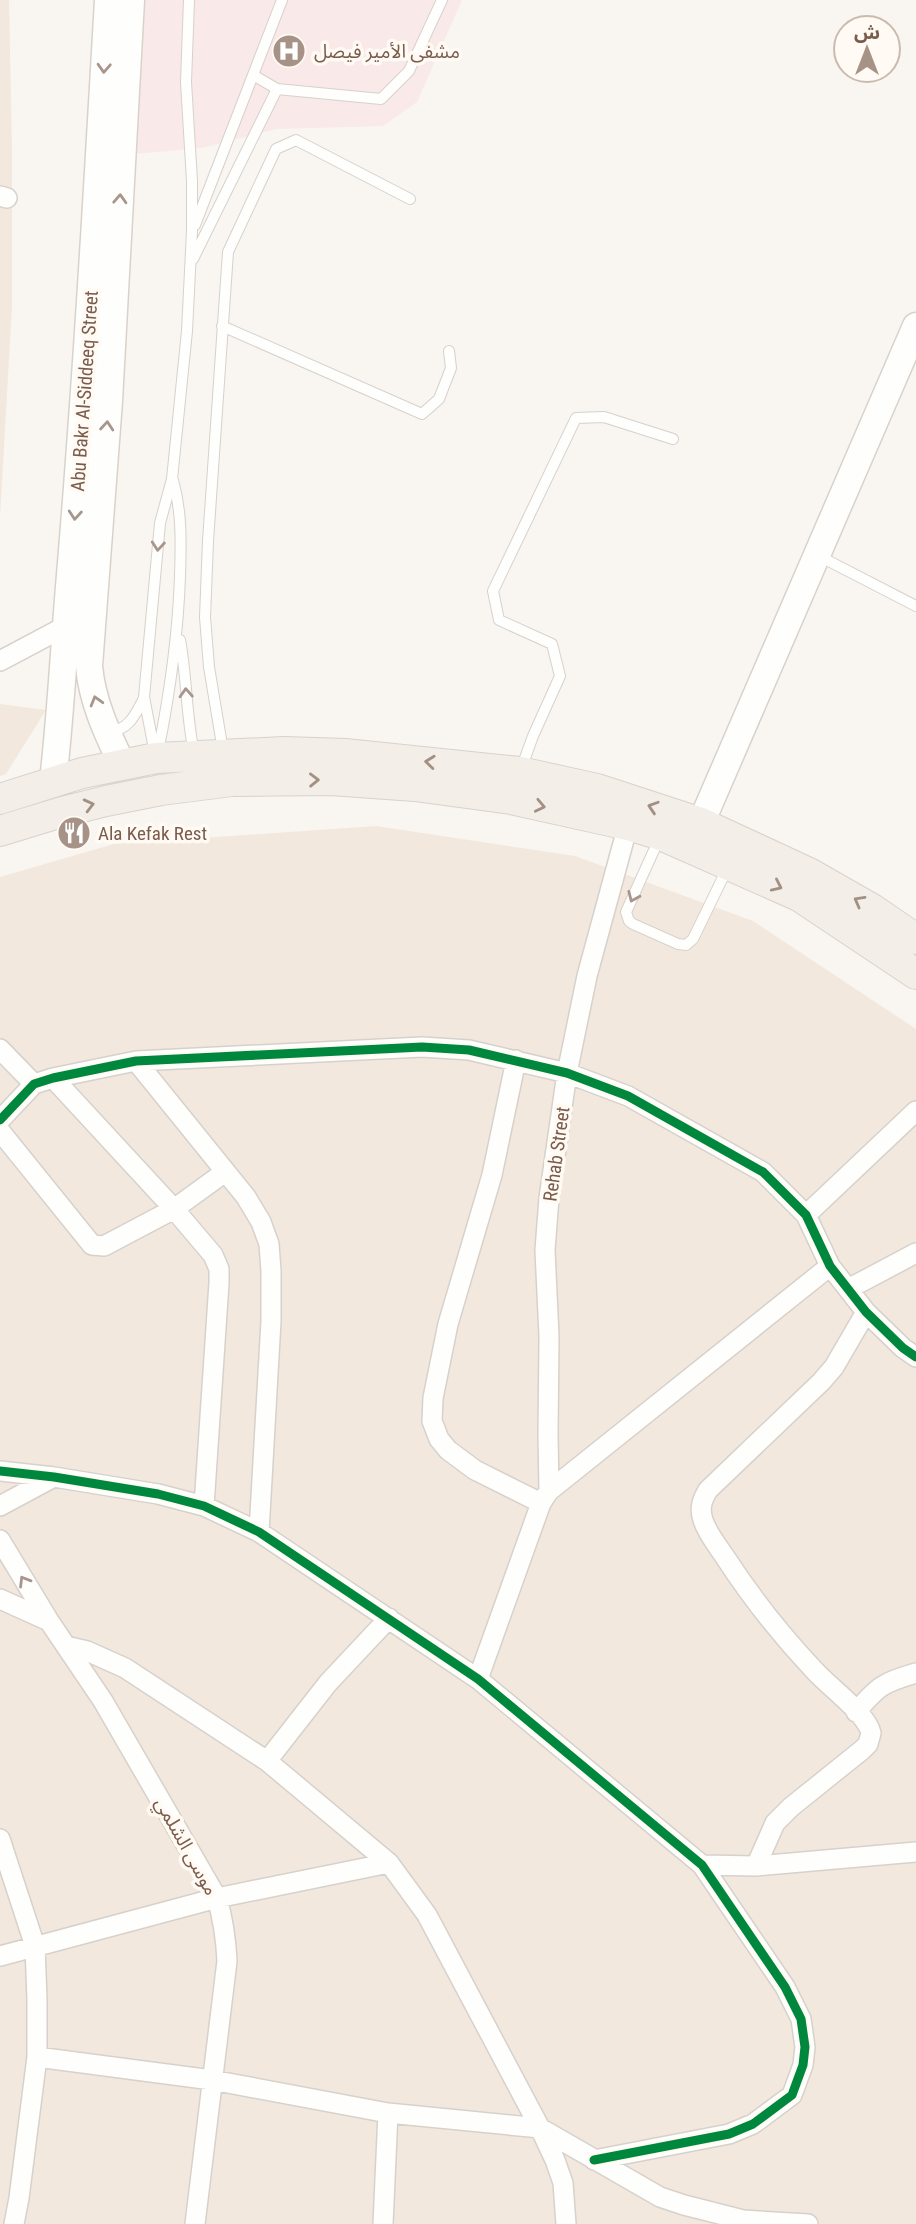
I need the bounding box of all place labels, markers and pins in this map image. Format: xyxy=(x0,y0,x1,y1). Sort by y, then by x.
hospital icon: مشفى الأمير فيصل xyxy=(270,32,308,70)
place label: مشفى الأمير فيصل xyxy=(314,40,460,63)
restaurant icon: Ala Kefak Rest xyxy=(55,814,93,852)
place label: Ala Kefak Rest xyxy=(98,822,207,845)

